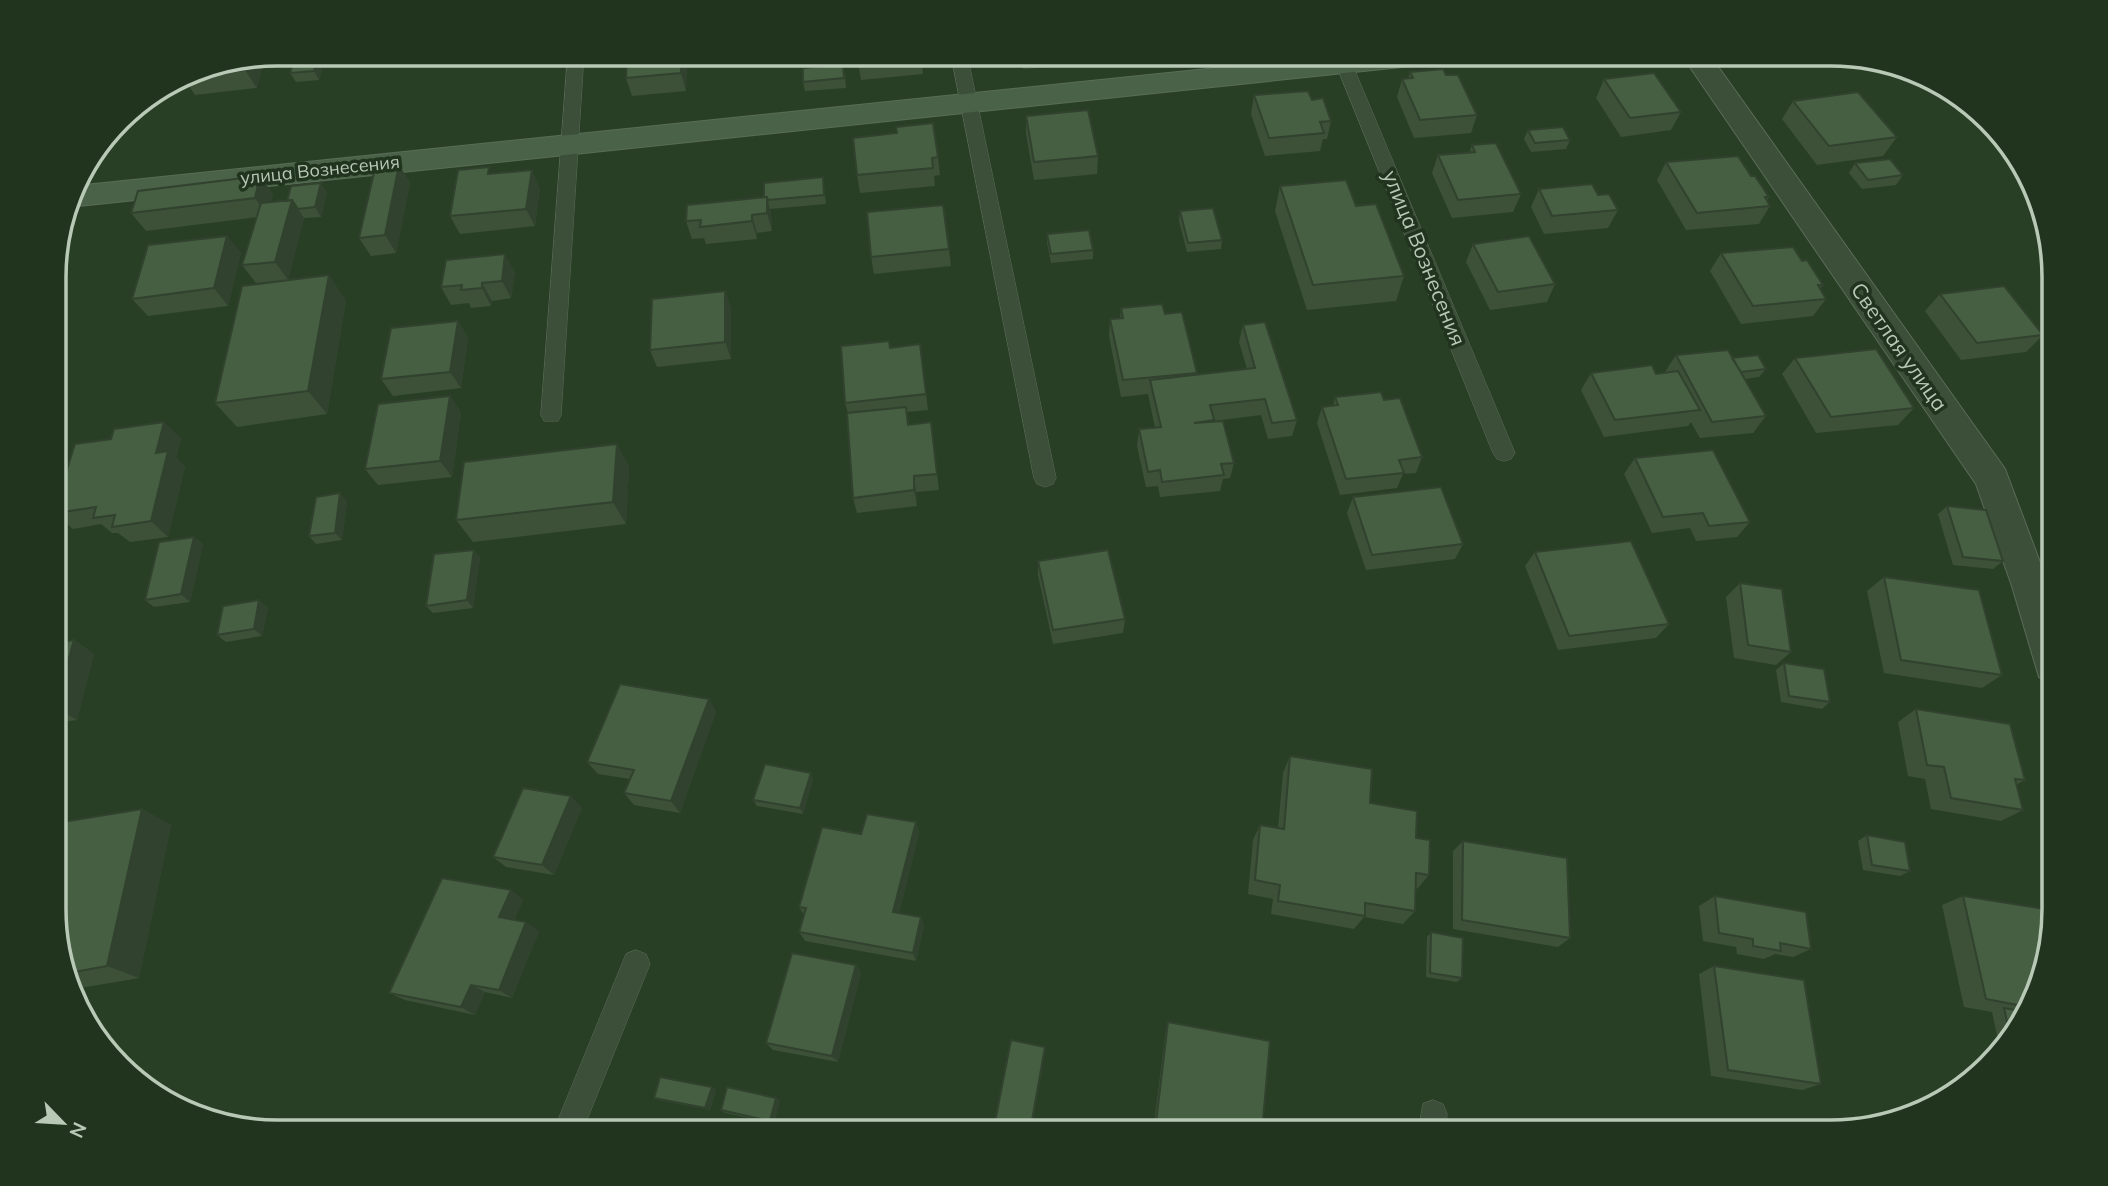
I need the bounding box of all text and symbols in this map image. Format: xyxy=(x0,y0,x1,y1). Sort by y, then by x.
street label: улица Вознесения xyxy=(239,150,401,189)
street label: улица Вознесения xyxy=(1378,166,1472,349)
street label: Светлая улица xyxy=(1846,277,1954,416)
north arrow xyxy=(28,1088,98,1158)
text: N xyxy=(64,1119,92,1142)

